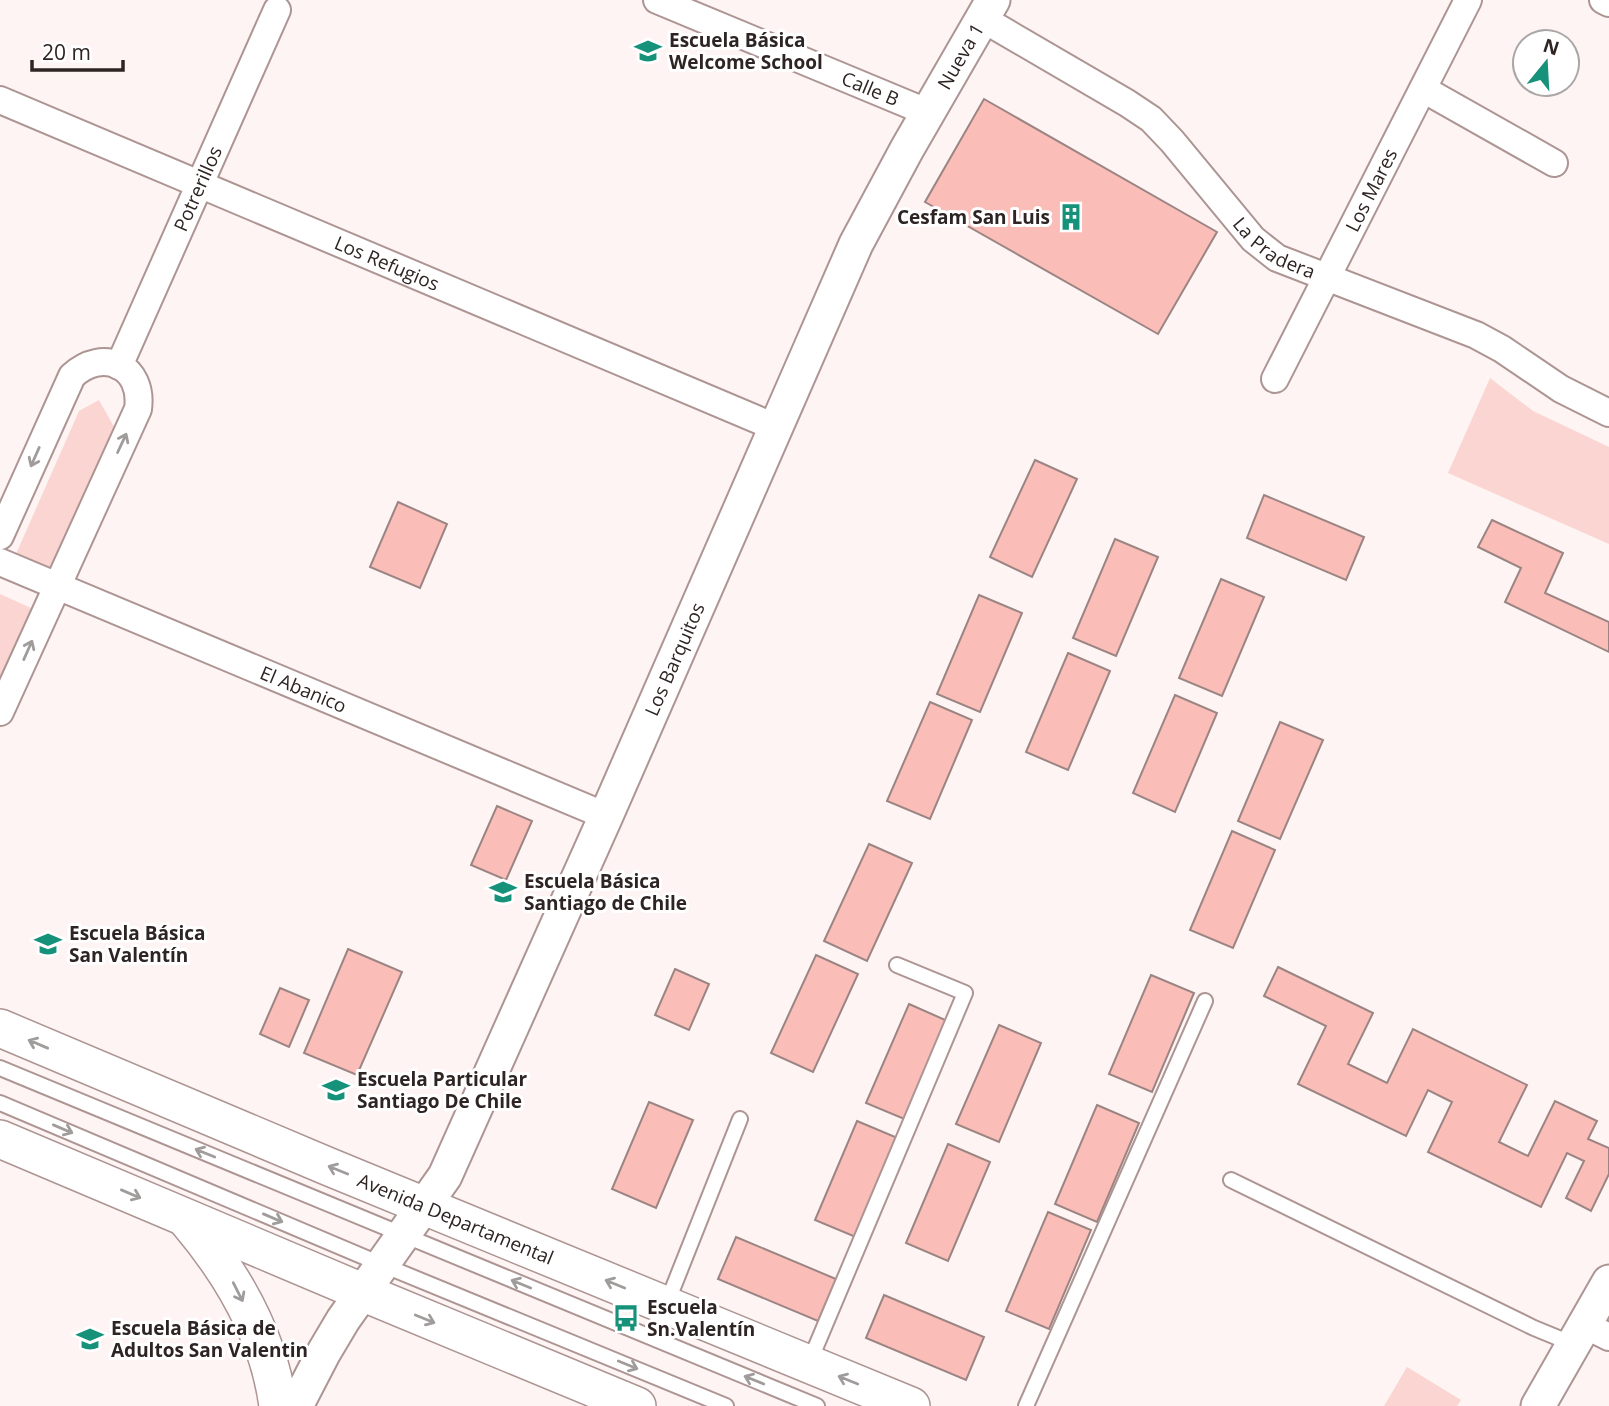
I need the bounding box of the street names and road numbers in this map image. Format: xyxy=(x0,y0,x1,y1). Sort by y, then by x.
street label: Nueva 1 xyxy=(931,18,990,94)
street label: Calle B xyxy=(838,65,903,112)
street label: Potrerillos xyxy=(167,142,228,235)
street label: Los Mares xyxy=(1339,144,1403,236)
street label: La Pradera xyxy=(1227,211,1319,285)
street label: Los Refugios xyxy=(331,230,443,297)
street label: Los Barquitos xyxy=(638,598,711,720)
street label: El Abanico xyxy=(256,660,351,719)
street label: Avenida Departamental xyxy=(354,1167,558,1271)

